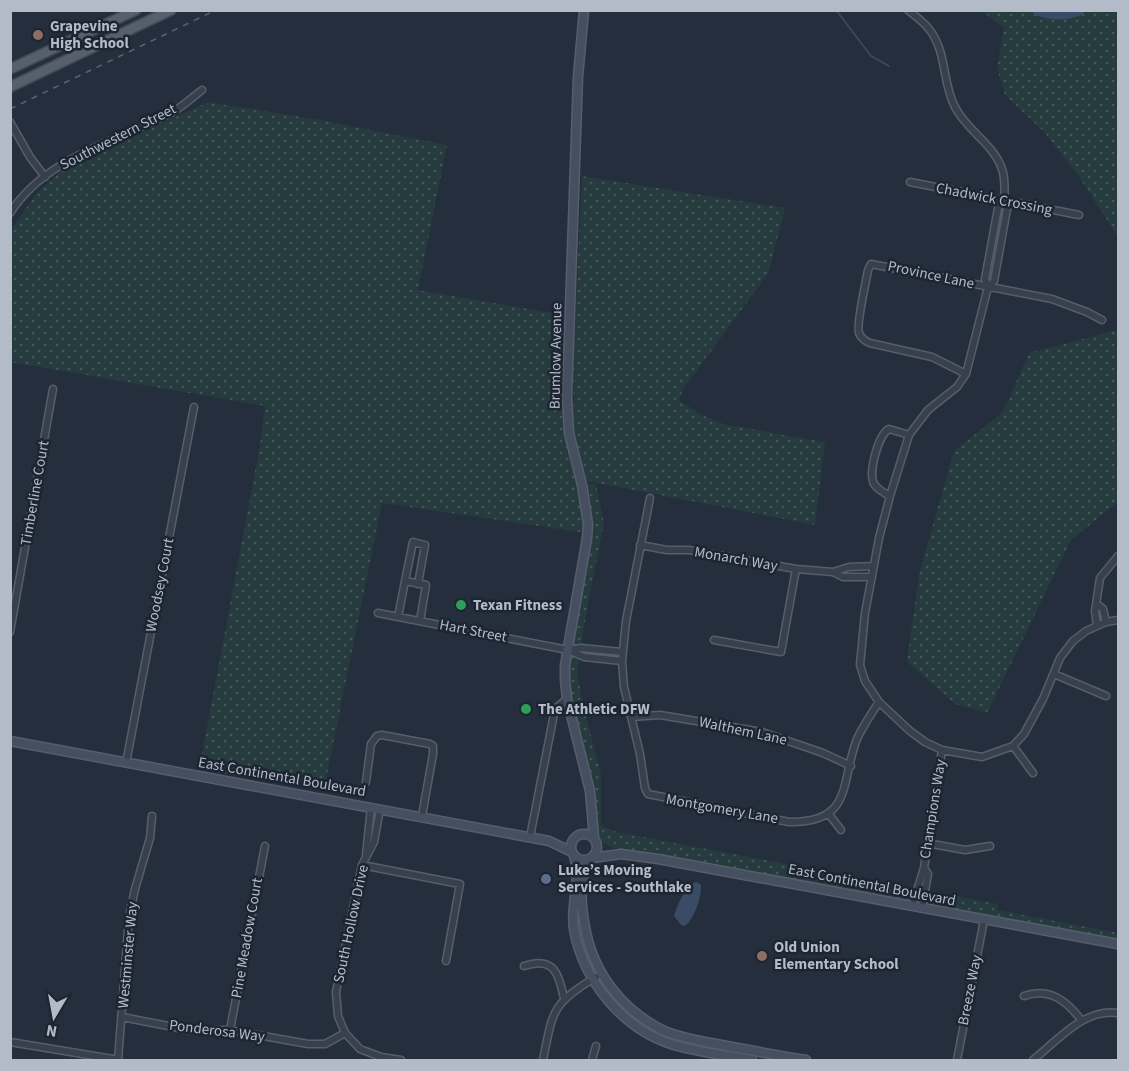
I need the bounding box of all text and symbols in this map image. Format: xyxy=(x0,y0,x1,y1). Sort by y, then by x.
place label: Grapevine High School xyxy=(50,16,129,54)
marker: Grapevine High School xyxy=(31,28,45,42)
street label: Southwestern Street xyxy=(56,99,180,175)
street label: Chadwick Crossing xyxy=(934,177,1054,221)
street label: Province Lane xyxy=(886,256,976,294)
street label: Brumlow Avenue xyxy=(545,303,567,409)
street label: Timberline Court xyxy=(15,439,55,547)
street label: Woodsey Court xyxy=(141,536,179,634)
street label: Monarch Way xyxy=(693,541,779,577)
place label: Texan Fitness xyxy=(473,595,563,616)
marker: Texan Fitness xyxy=(454,598,468,612)
street label: Hart Street xyxy=(438,614,508,648)
place label: The Athletic DFW xyxy=(538,699,650,720)
marker: The Athletic DFW xyxy=(519,702,533,716)
street label: Walthem Lane xyxy=(697,711,789,751)
street label: East Continental Boulevard xyxy=(196,752,368,802)
street label: Champions Way xyxy=(915,758,951,860)
street label: Montgomery Lane xyxy=(664,789,780,829)
street label: East Continental Boulevard xyxy=(786,858,958,912)
place label: Luke’s Moving Services - Southlake xyxy=(558,860,692,898)
street label: South Hollow Drive xyxy=(328,863,374,985)
marker: Luke’s Moving Services - Southlake xyxy=(539,872,553,886)
street label: Pine Meadow Court xyxy=(226,876,268,1000)
street label: Westminster Way xyxy=(113,901,143,1009)
place label: Old Union Elementary School xyxy=(774,937,899,975)
marker: Old Union Elementary School xyxy=(755,949,769,963)
street label: Breeze Way xyxy=(953,953,987,1027)
north arrow xyxy=(24,987,84,1047)
street label: Ponderosa Way xyxy=(168,1015,266,1047)
text: N xyxy=(44,1019,59,1043)

